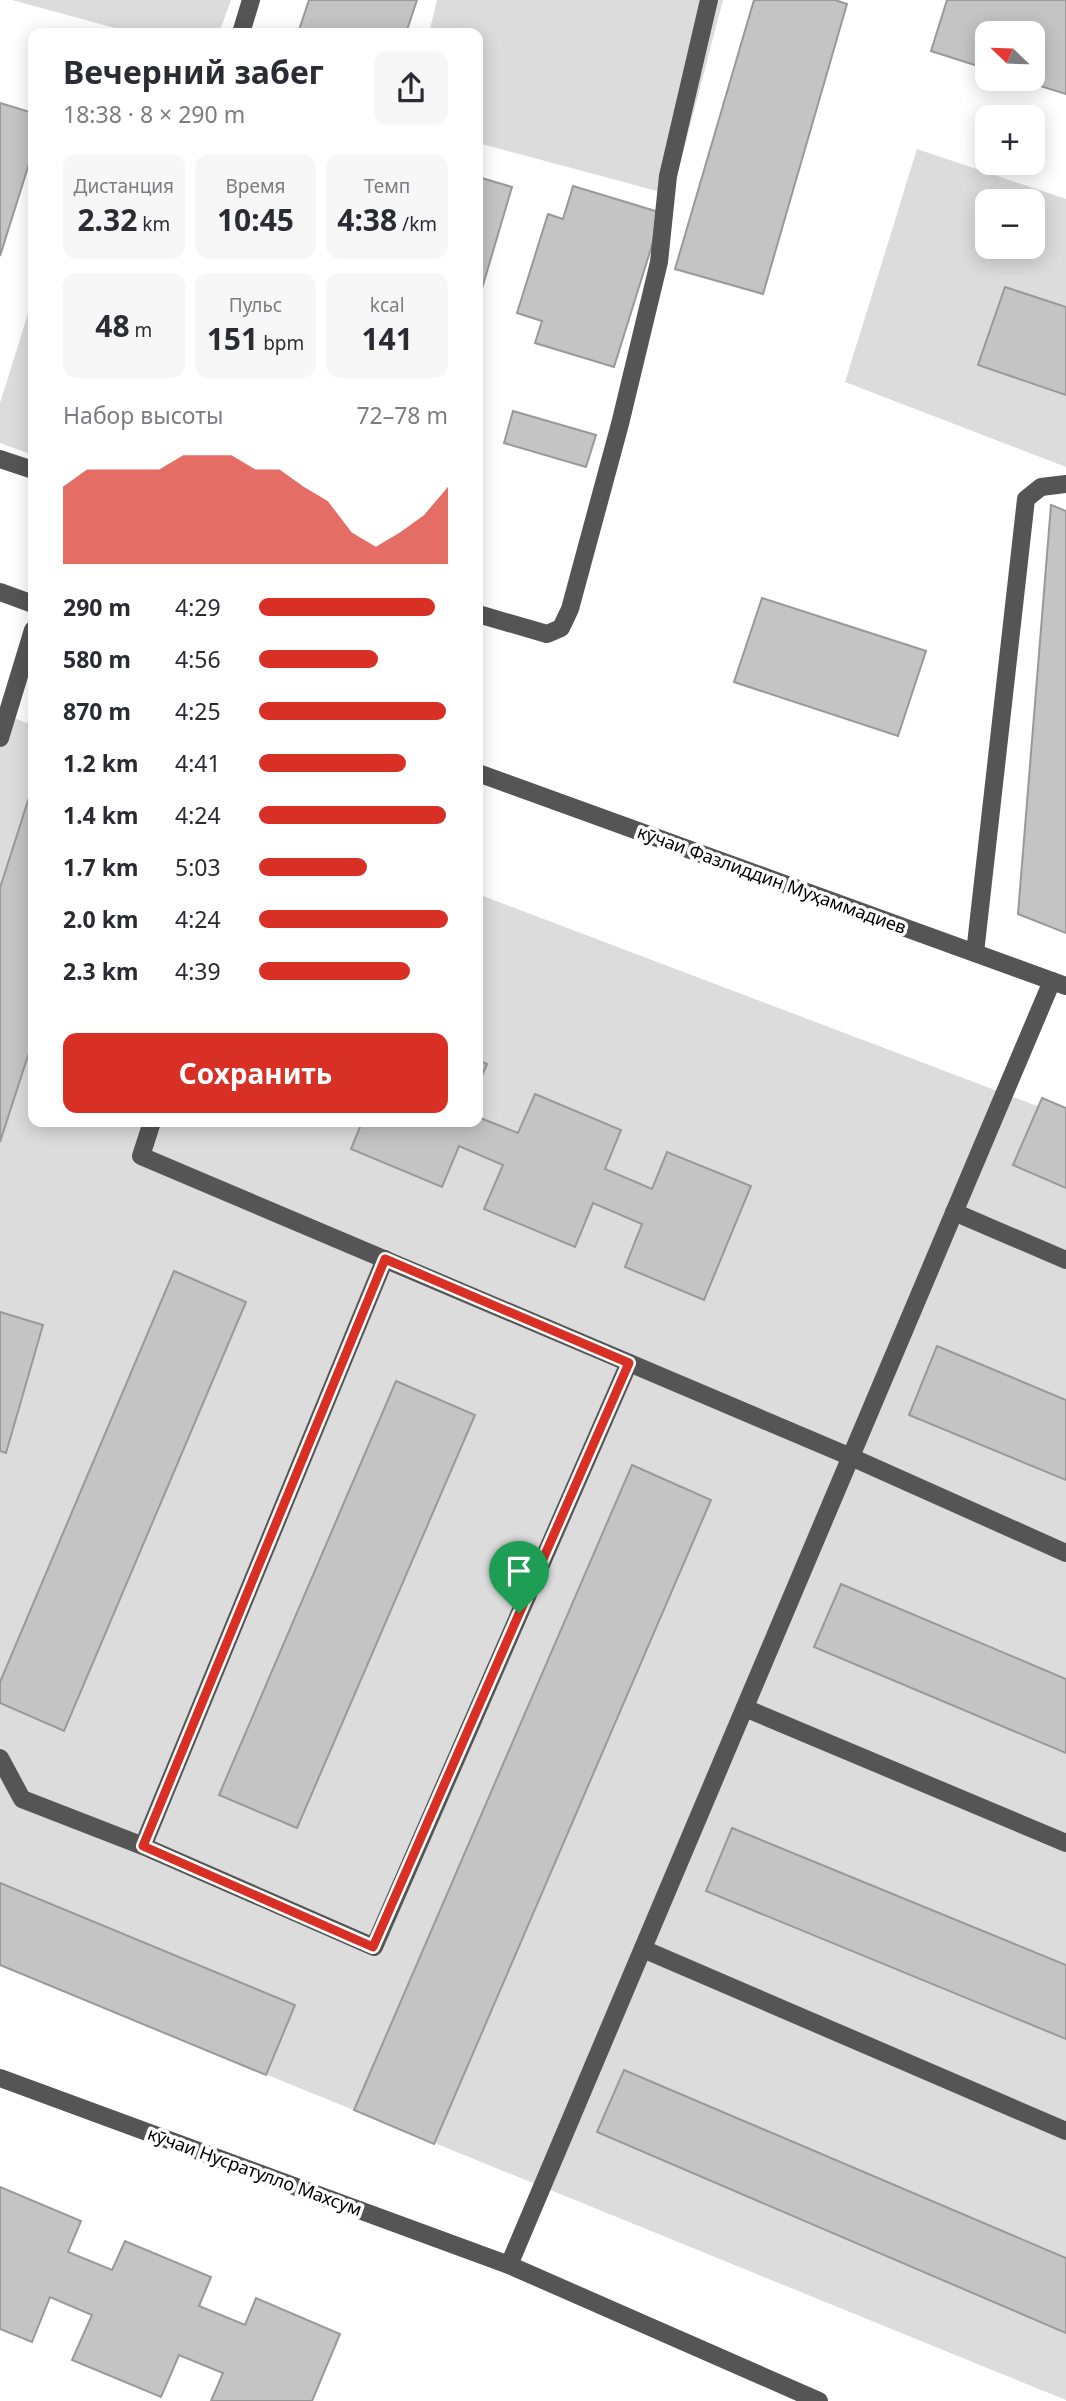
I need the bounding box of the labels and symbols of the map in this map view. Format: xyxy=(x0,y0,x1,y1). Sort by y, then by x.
north arrow xyxy=(975,21,1045,91)
street label: кӯчаи Фазлиддин Муҳаммадиев xyxy=(634,819,910,939)
pin xyxy=(489,1541,549,1613)
street label: кӯчаи Нусратулло Махсум xyxy=(144,2121,366,2221)

